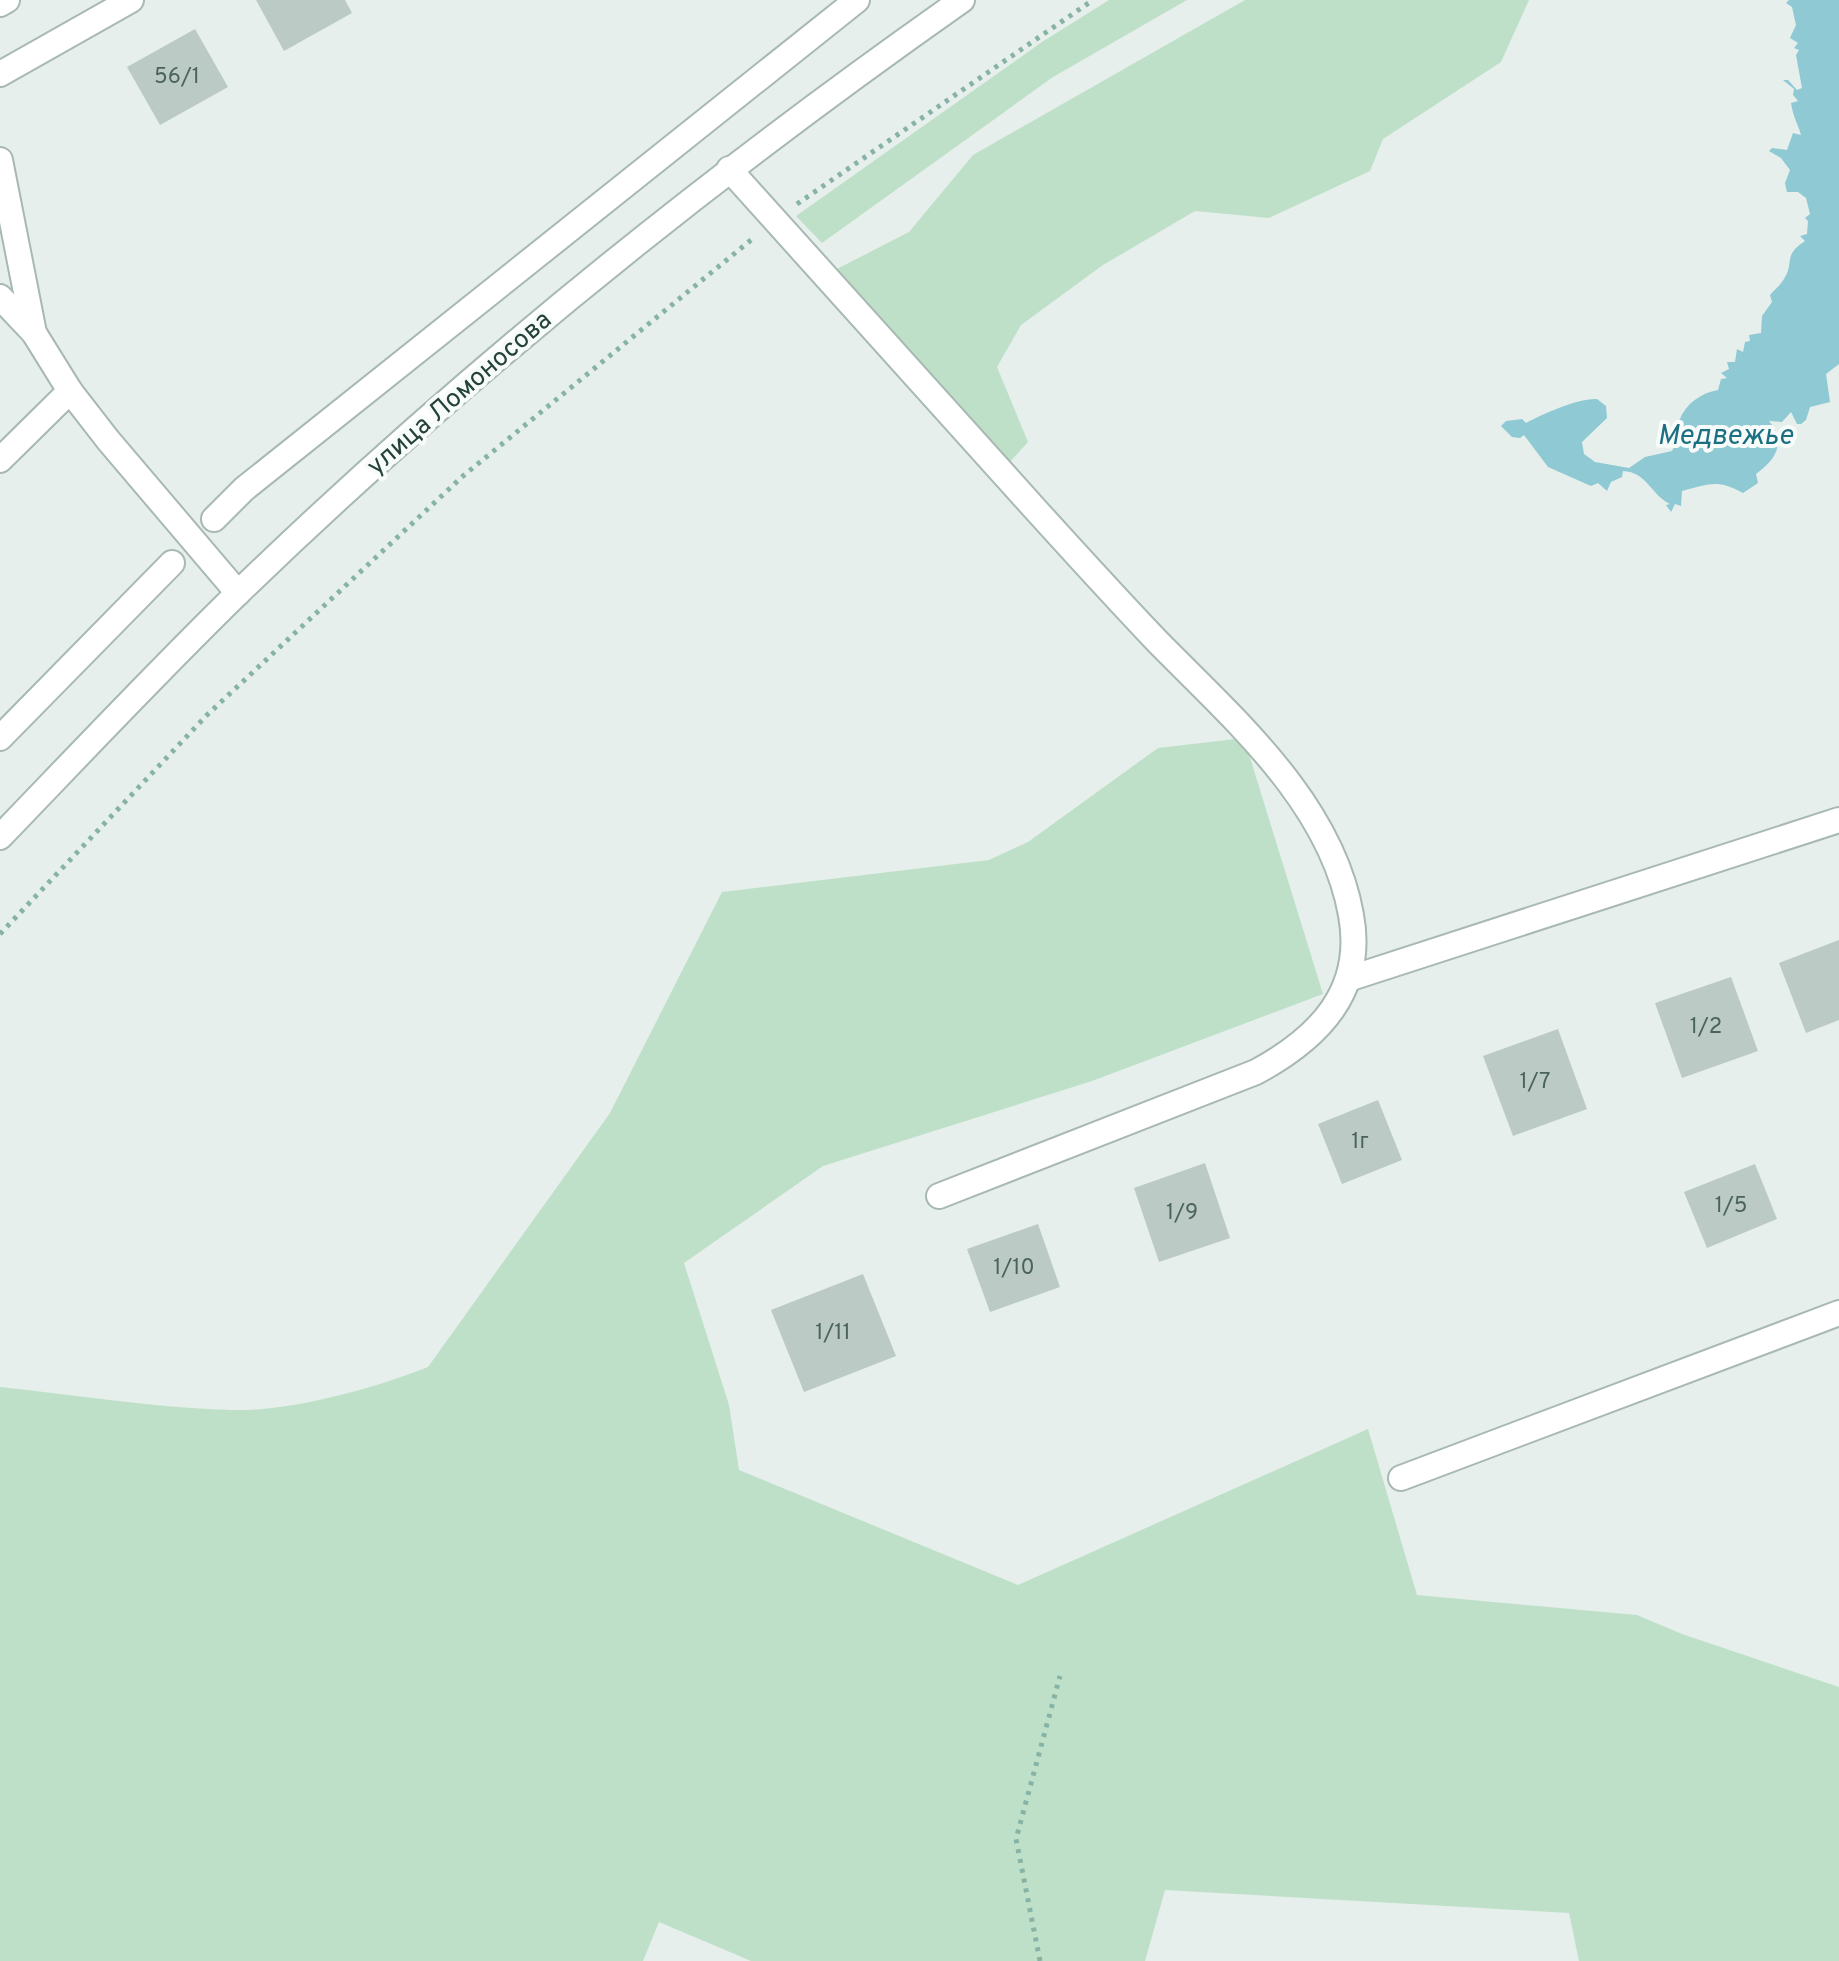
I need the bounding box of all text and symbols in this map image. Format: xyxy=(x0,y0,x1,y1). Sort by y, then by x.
house number: 56/1 xyxy=(154,64,200,91)
street label: улица Ломоносова xyxy=(361,305,559,483)
water label: Медвежье xyxy=(1657,419,1793,455)
house number: 1/2 xyxy=(1690,1014,1722,1041)
house number: 1/7 xyxy=(1520,1069,1550,1096)
house number: 1г xyxy=(1351,1129,1369,1156)
house number: 1/5 xyxy=(1715,1193,1747,1220)
house number: 1/9 xyxy=(1166,1200,1198,1227)
house number: 1/10 xyxy=(993,1255,1035,1282)
house number: 1/11 xyxy=(815,1320,851,1347)

